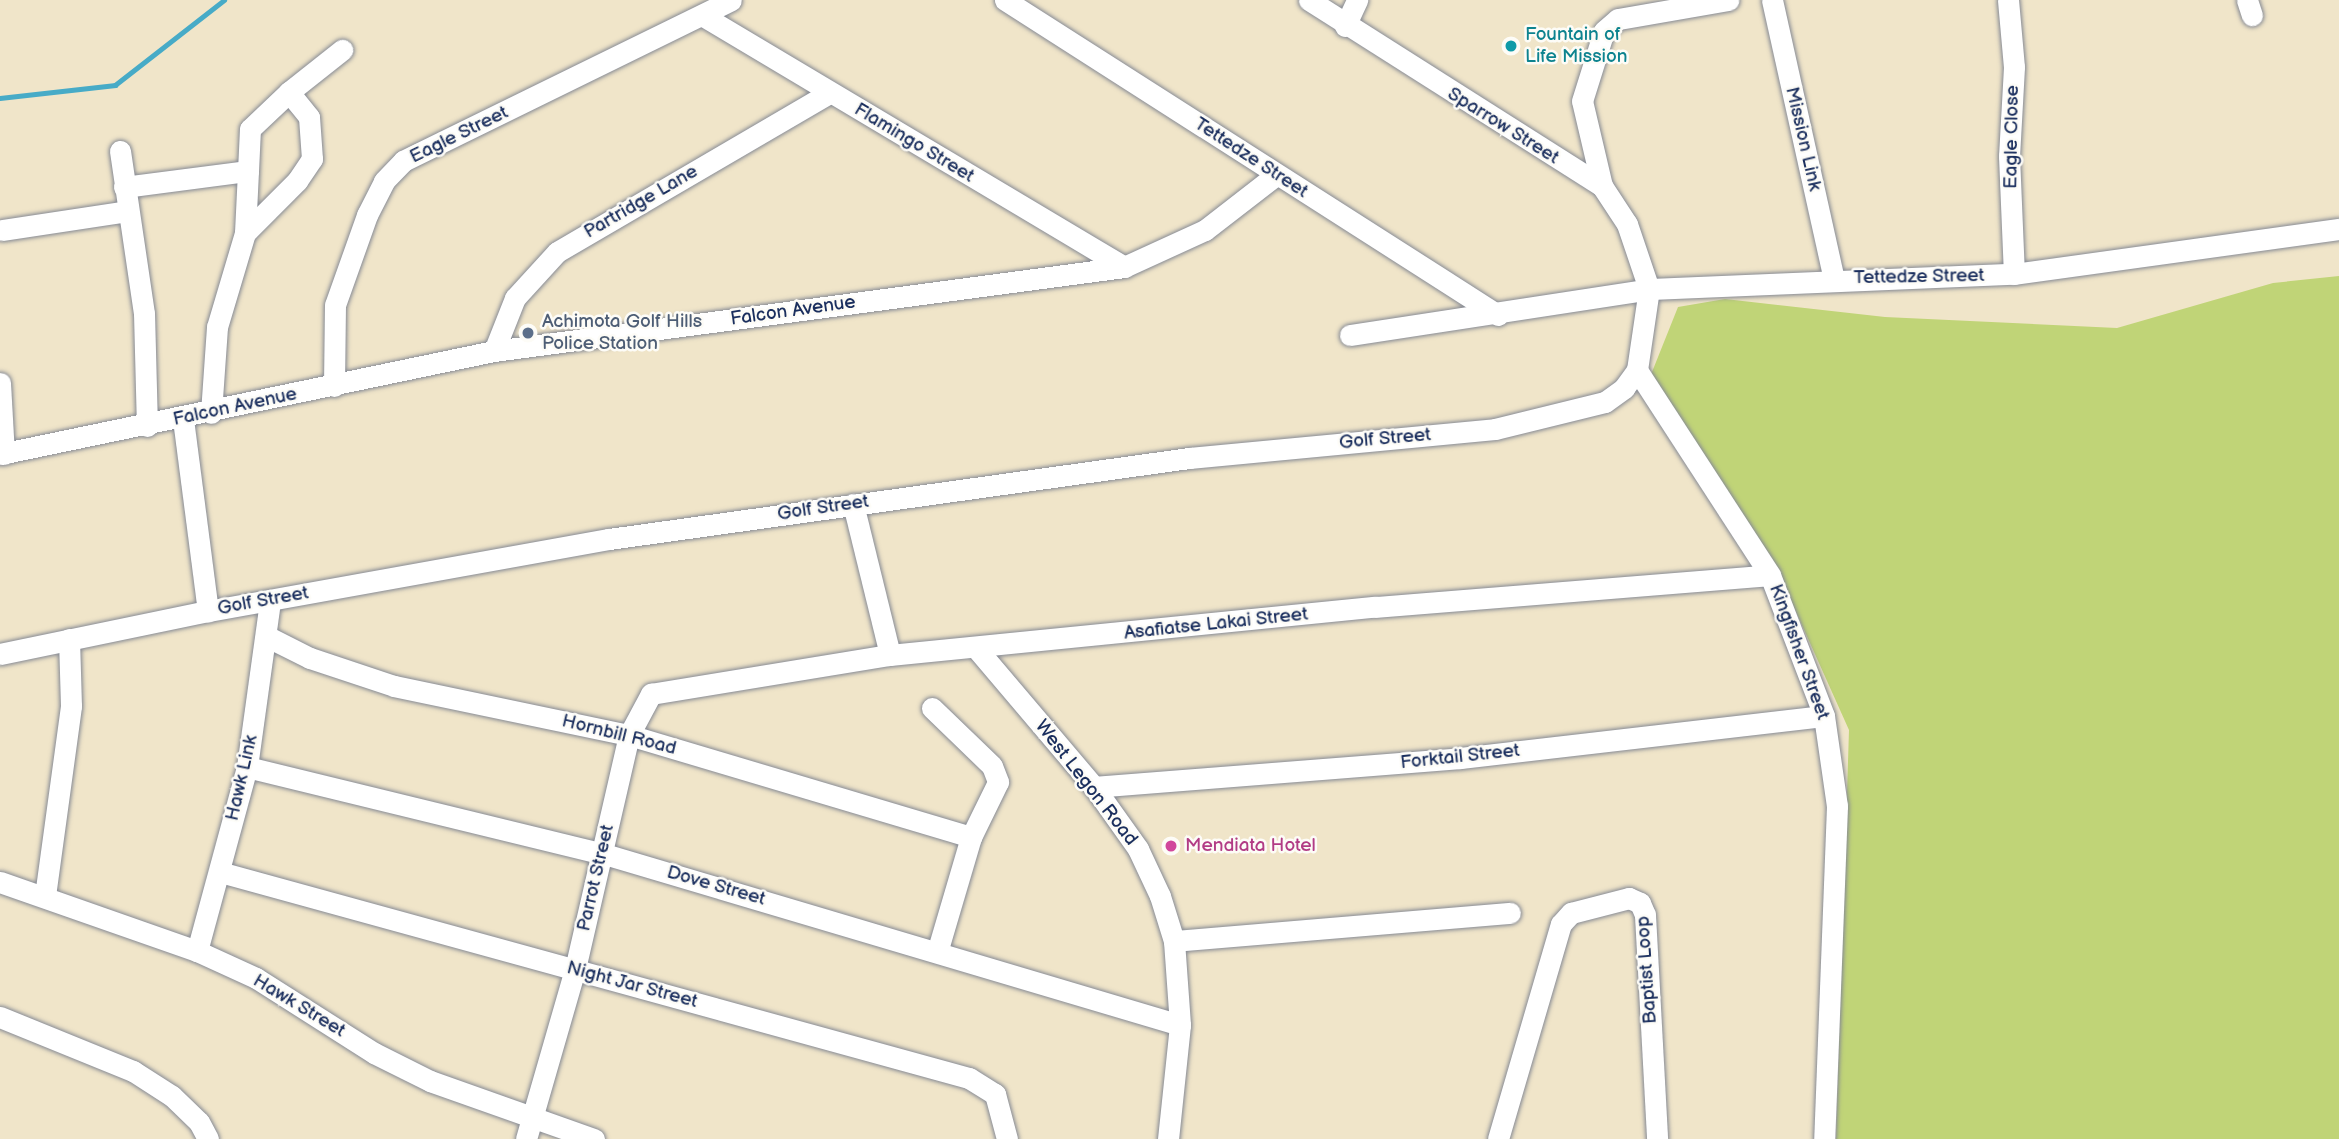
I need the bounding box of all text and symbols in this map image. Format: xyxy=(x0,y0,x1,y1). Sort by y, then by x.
place label: Fountain of Life Mission xyxy=(1525,24,1628,68)
marker: Fountain of Life Mission xyxy=(1503,38,1519,54)
street label: Sparrow Street xyxy=(1443,83,1563,169)
street label: Mission Link xyxy=(1780,85,1826,193)
street label: Eagle Close xyxy=(2000,85,2024,189)
street label: Flamingo Street xyxy=(850,98,978,188)
street label: Eagle Street xyxy=(406,101,512,169)
street label: Tettedze Street xyxy=(1190,113,1312,203)
street label: Partridge Lane xyxy=(580,160,702,244)
street label: Tettedze Street xyxy=(1853,264,1985,290)
street label: Falcon Avenue xyxy=(729,291,857,331)
place label: Achimota Golf Hills Police Station xyxy=(542,311,702,355)
marker: Achimota Golf Hills Police Station xyxy=(520,325,536,341)
street label: Falcon Avenue xyxy=(171,383,299,431)
street label: Golf Street xyxy=(1338,424,1432,454)
street label: Golf Street xyxy=(776,490,870,526)
street label: Kingfisher Street xyxy=(1764,581,1834,723)
street label: Golf Street xyxy=(215,582,311,620)
street label: Asafiatse Lakai Street xyxy=(1123,603,1309,645)
street label: Hornbill Road xyxy=(559,710,679,760)
street label: West Legon Road xyxy=(1030,716,1142,850)
street label: Hawk Link xyxy=(221,733,263,823)
street label: Forktail Street xyxy=(1399,739,1521,775)
street label: Parrot Street xyxy=(573,822,619,934)
place label: Mendiata Hotel xyxy=(1185,835,1316,857)
marker: Mendiata Hotel xyxy=(1163,838,1179,854)
street label: Dove Street xyxy=(664,861,768,911)
street label: Baptist Loop xyxy=(1632,915,1662,1025)
street label: Night Jar Street xyxy=(564,956,700,1014)
street label: Hawk Street xyxy=(249,969,349,1043)

